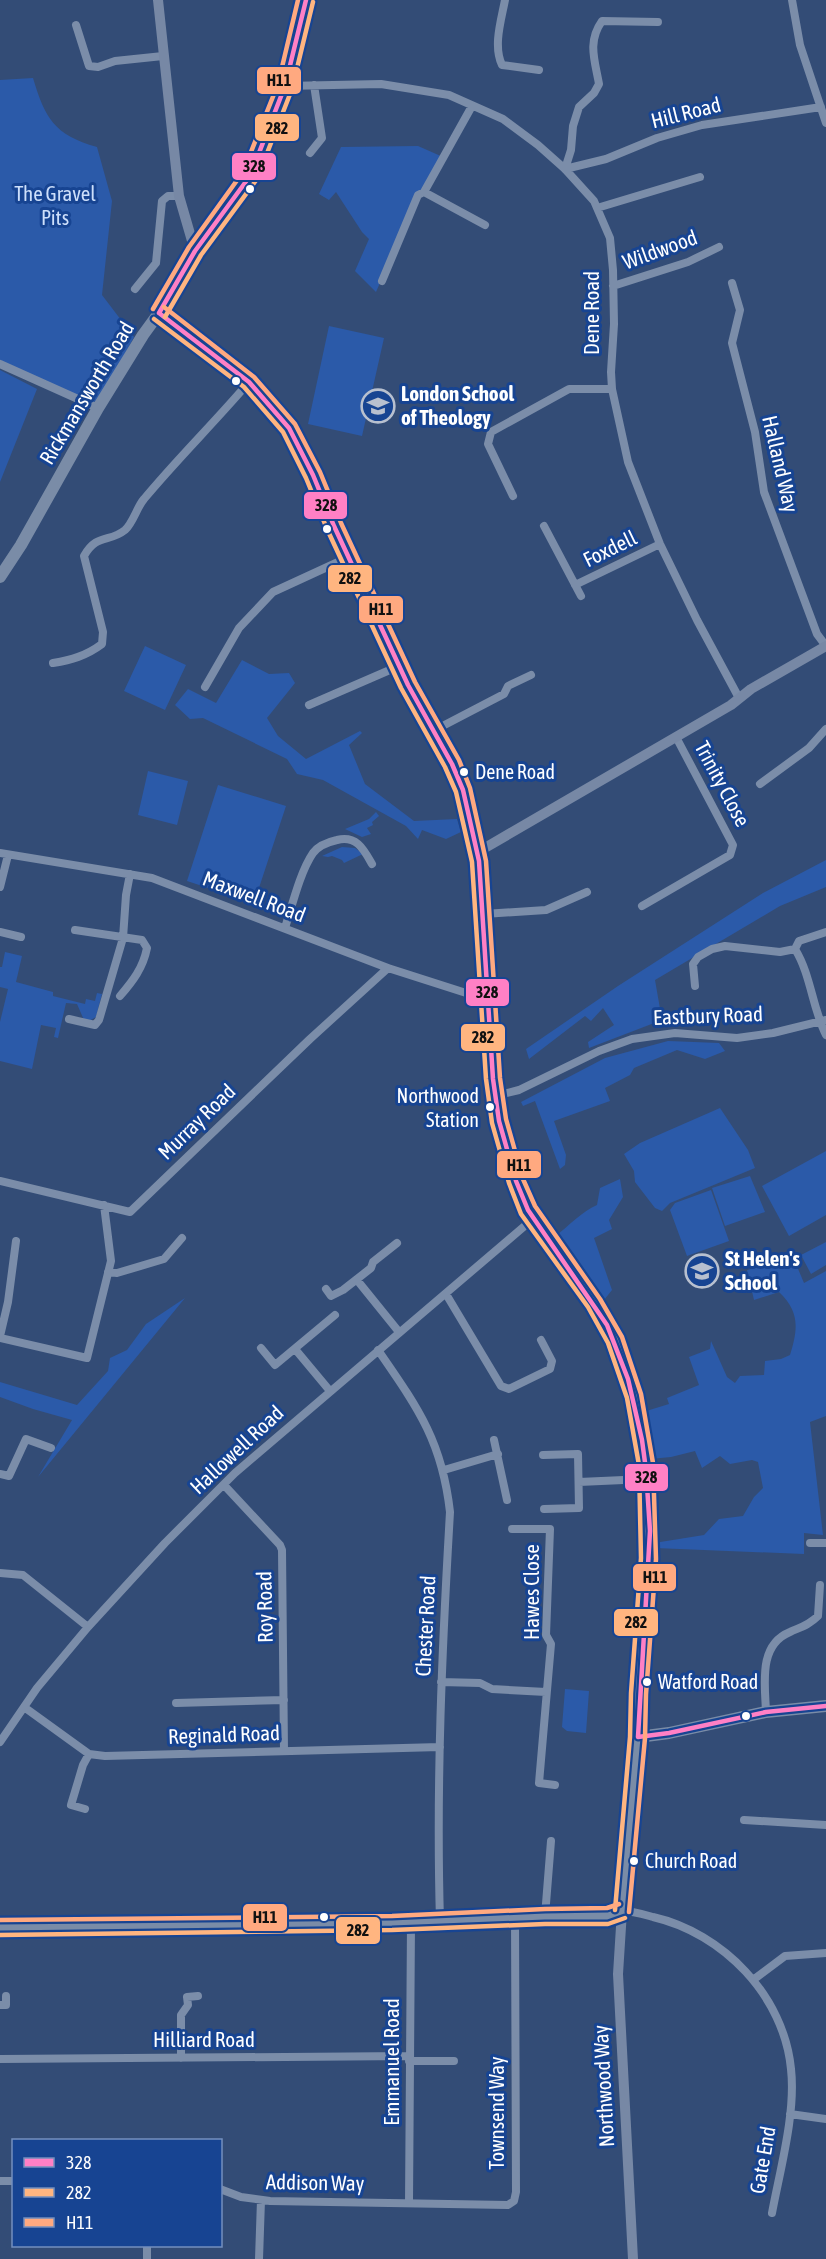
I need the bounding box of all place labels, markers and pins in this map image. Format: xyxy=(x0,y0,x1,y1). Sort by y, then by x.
unlabelled marker xyxy=(244,183,256,195)
unlabelled marker xyxy=(230,375,242,387)
place label: London School of Theology xyxy=(401,381,515,429)
school or university icon: London School of Theology xyxy=(360,388,396,424)
unlabelled marker xyxy=(321,523,333,535)
place label: Dene Road xyxy=(475,760,555,783)
marker: Dene Road xyxy=(458,766,470,778)
place label: Northwood Station xyxy=(397,1084,479,1131)
marker: Northwood Station xyxy=(484,1101,496,1113)
place label: St Helen's School xyxy=(725,1246,801,1294)
school or university icon: St Helen's School xyxy=(684,1253,720,1289)
place label: Watford Road xyxy=(658,1670,758,1693)
marker: Watford Road xyxy=(641,1676,653,1688)
unlabelled marker xyxy=(740,1710,752,1722)
place label: Church Road xyxy=(645,1849,737,1872)
marker: Church Road xyxy=(628,1855,640,1867)
unlabelled marker xyxy=(318,1911,330,1923)

